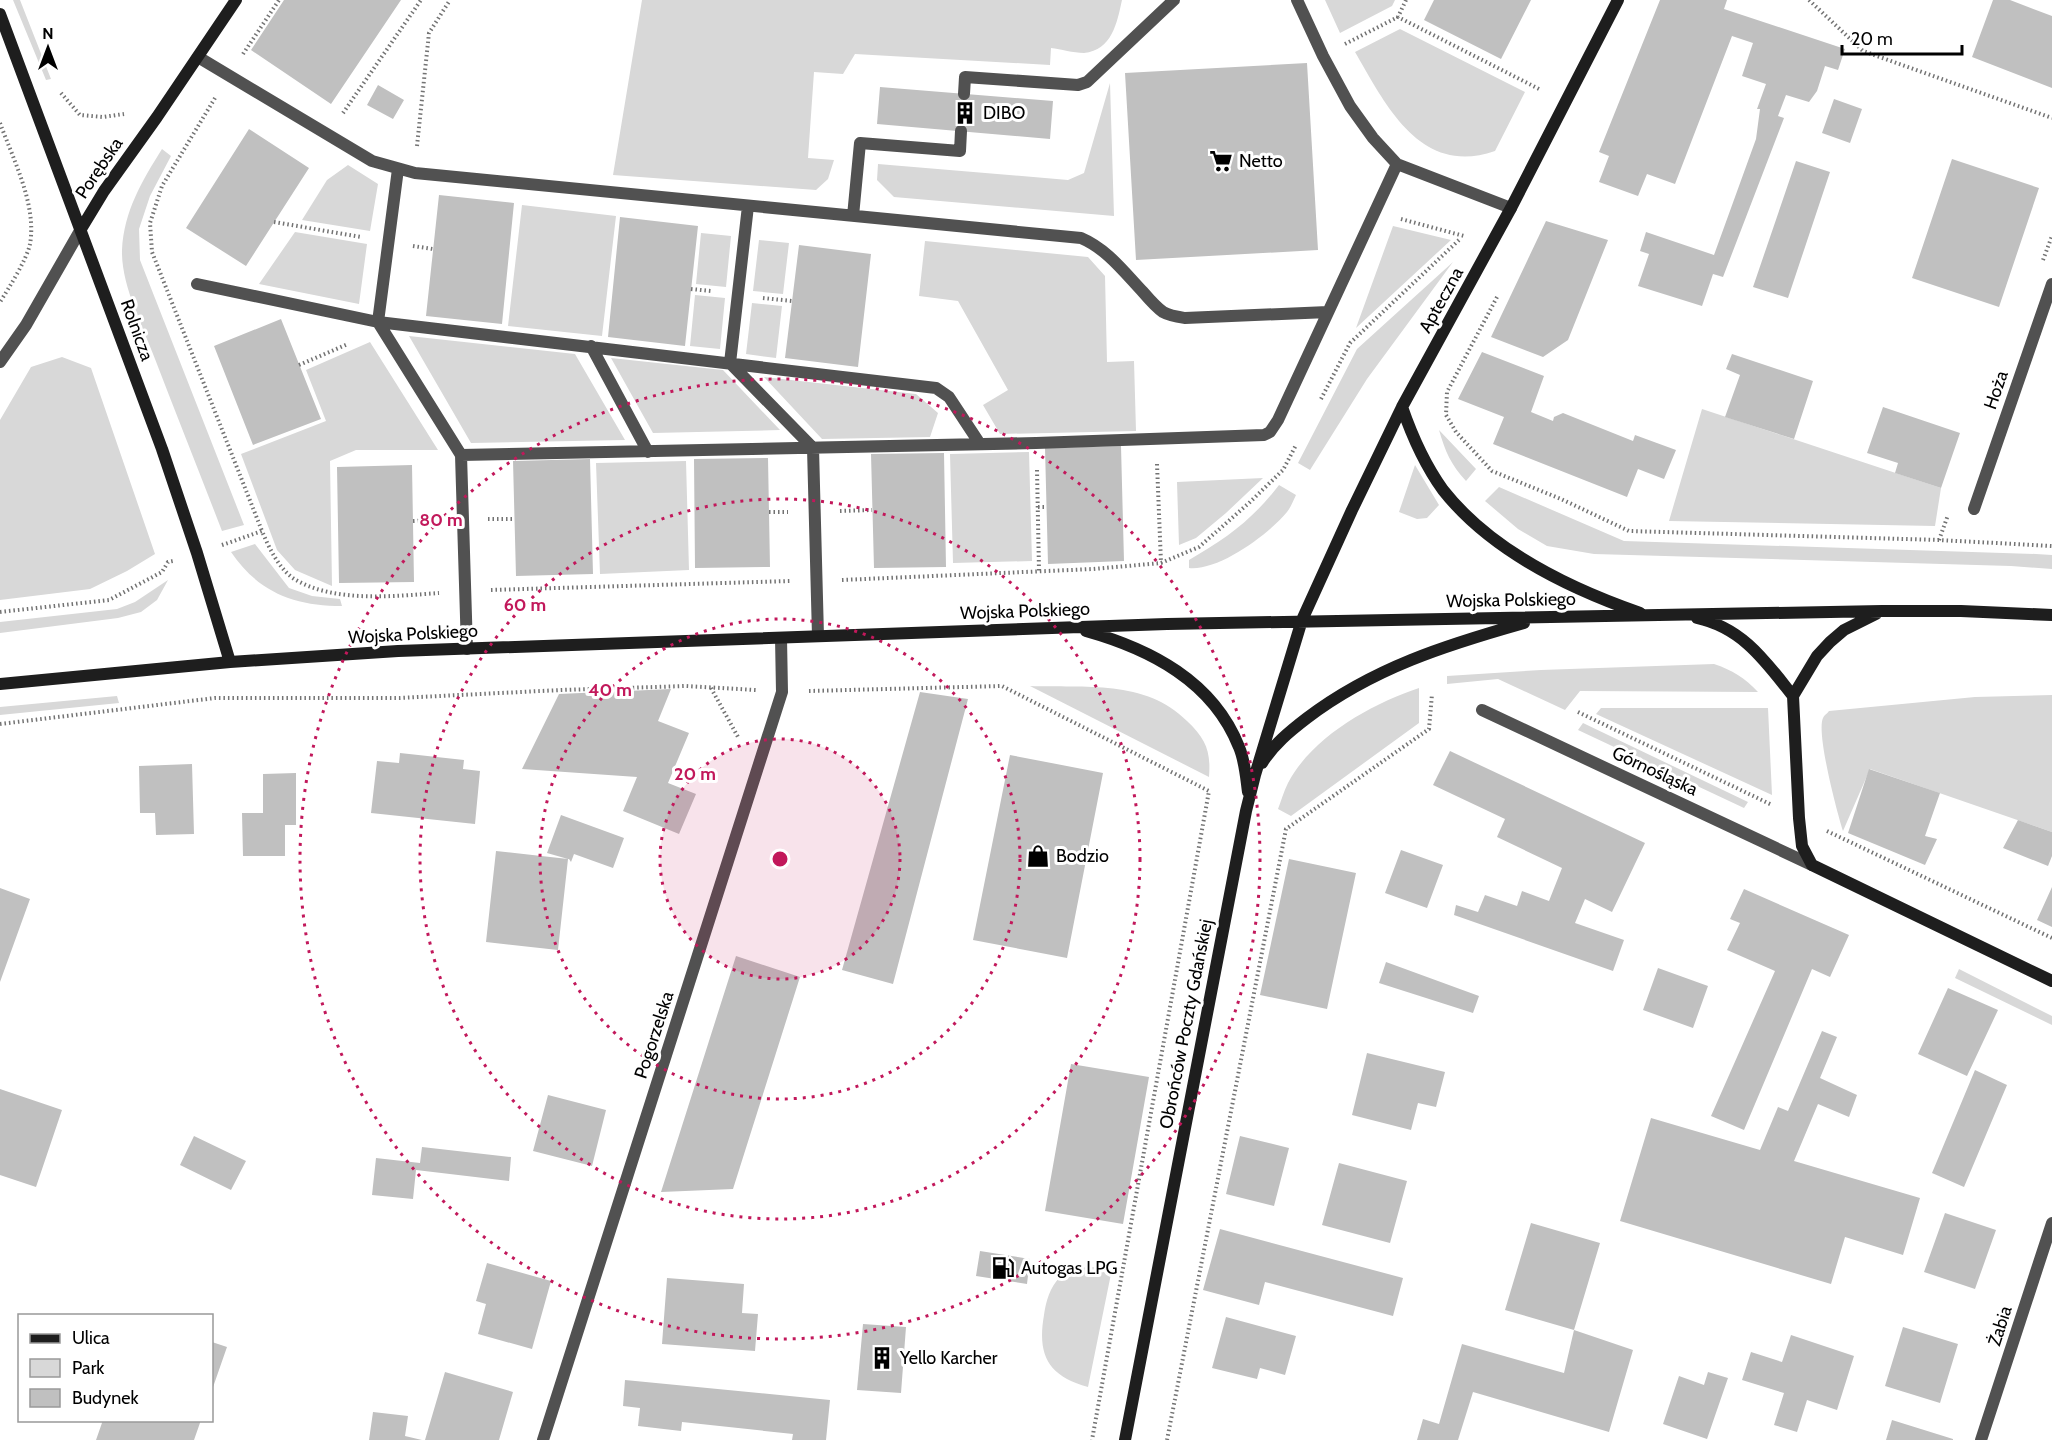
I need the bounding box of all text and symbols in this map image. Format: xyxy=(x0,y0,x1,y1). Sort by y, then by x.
north arrow xyxy=(18,18,78,78)
scale bar xyxy=(1842,18,1962,56)
text: N xyxy=(42,24,54,43)
text: 20 m xyxy=(1851,28,1893,50)
building icon: DIBO xyxy=(952,100,978,126)
place label: DIBO xyxy=(983,102,1025,124)
street label: Porębska xyxy=(71,133,128,203)
supermarket icon: Netto xyxy=(1208,148,1234,174)
place label: Netto xyxy=(1239,150,1283,172)
street label: Apteczna xyxy=(1414,263,1468,337)
street label: Rolnicza xyxy=(116,296,158,364)
street label: Hoża xyxy=(1979,367,2013,412)
text: 80 m xyxy=(419,509,463,531)
street label: Wojska Polskiego xyxy=(1446,588,1576,612)
text: 60 m xyxy=(504,594,546,616)
street label: Wojska Polskiego xyxy=(960,598,1090,624)
street label: Wojska Polskiego xyxy=(348,620,478,648)
text: 40 m xyxy=(588,679,632,701)
street label: Górnośląska xyxy=(1609,742,1702,801)
text: 20 m xyxy=(674,763,716,785)
shop icon: Bodzio xyxy=(1025,843,1051,869)
place label: Bodzio xyxy=(1056,845,1109,867)
centre of rings xyxy=(770,849,790,869)
street label: Obrońców Poczty Gdańskiej xyxy=(1155,917,1217,1131)
street label: Pogorzelska xyxy=(630,988,679,1081)
fuel station icon: Autogas LPG xyxy=(990,1255,1016,1281)
place label: Autogas LPG xyxy=(1021,1257,1118,1279)
street label: Żabia xyxy=(1983,1303,2017,1349)
legend xyxy=(18,1314,213,1422)
text: Ulica xyxy=(72,1327,110,1349)
building icon: Yello Karcher xyxy=(869,1345,895,1371)
place label: Yello Karcher xyxy=(899,1347,998,1369)
text: Park xyxy=(72,1357,105,1379)
text: Budynek xyxy=(72,1387,139,1409)

